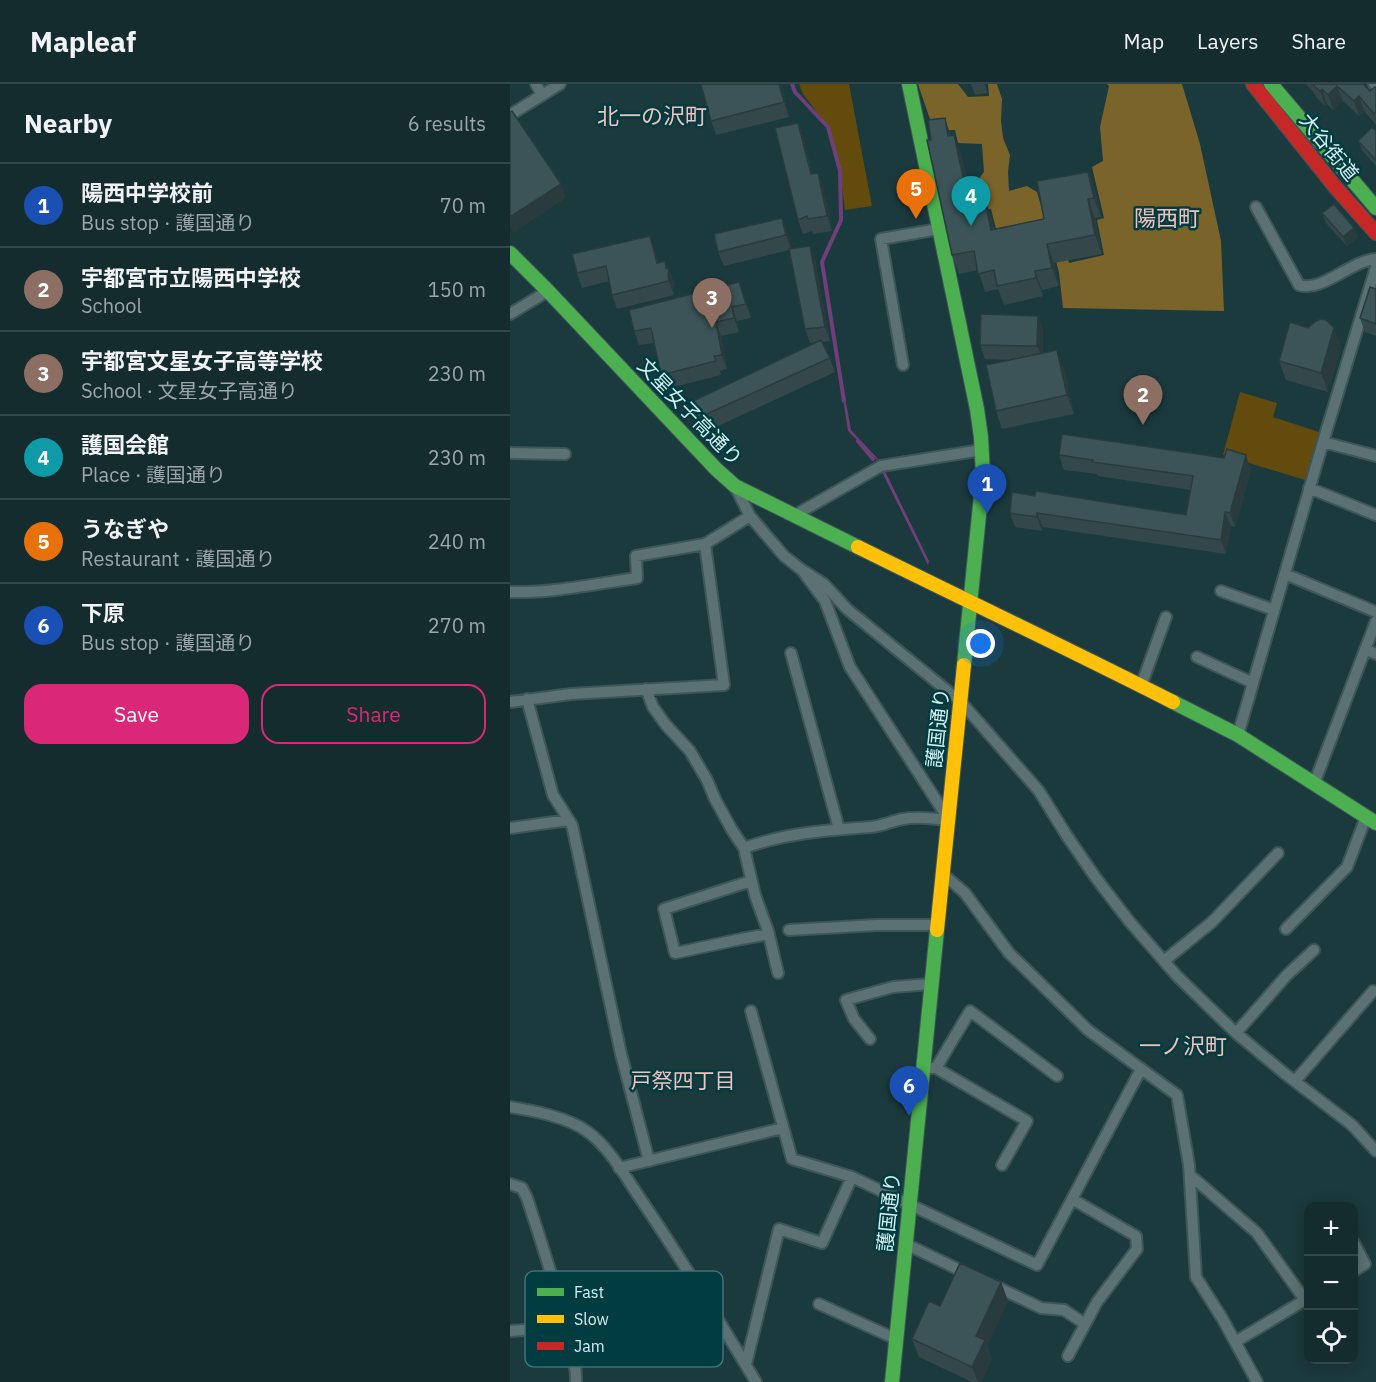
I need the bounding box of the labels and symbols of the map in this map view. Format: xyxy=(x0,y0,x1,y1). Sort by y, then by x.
district label: 北一の沢町 xyxy=(597,101,707,130)
street label: 大谷街道 xyxy=(1294,107,1365,186)
pin: 5 xyxy=(896,170,936,219)
pin: 4 xyxy=(952,176,990,226)
district label: 陽西町 xyxy=(1134,203,1200,232)
pin: 3 xyxy=(692,278,732,328)
street label: 文星女子高通り xyxy=(632,352,749,471)
pin: 2 xyxy=(1124,376,1162,425)
pin: 1 xyxy=(968,464,1006,514)
your location xyxy=(966,629,995,658)
street label: 護国通り xyxy=(920,687,955,769)
district label: 一ノ沢町 xyxy=(1139,1031,1227,1060)
district label: 戸祭四丁目 xyxy=(631,1066,736,1094)
pin: 6 xyxy=(890,1066,928,1116)
street label: 護国通り xyxy=(871,1171,906,1253)
legend xyxy=(525,1271,723,1367)
text: Fast xyxy=(574,1282,604,1302)
text: Slow xyxy=(574,1309,609,1329)
text: Jam xyxy=(574,1336,605,1356)

